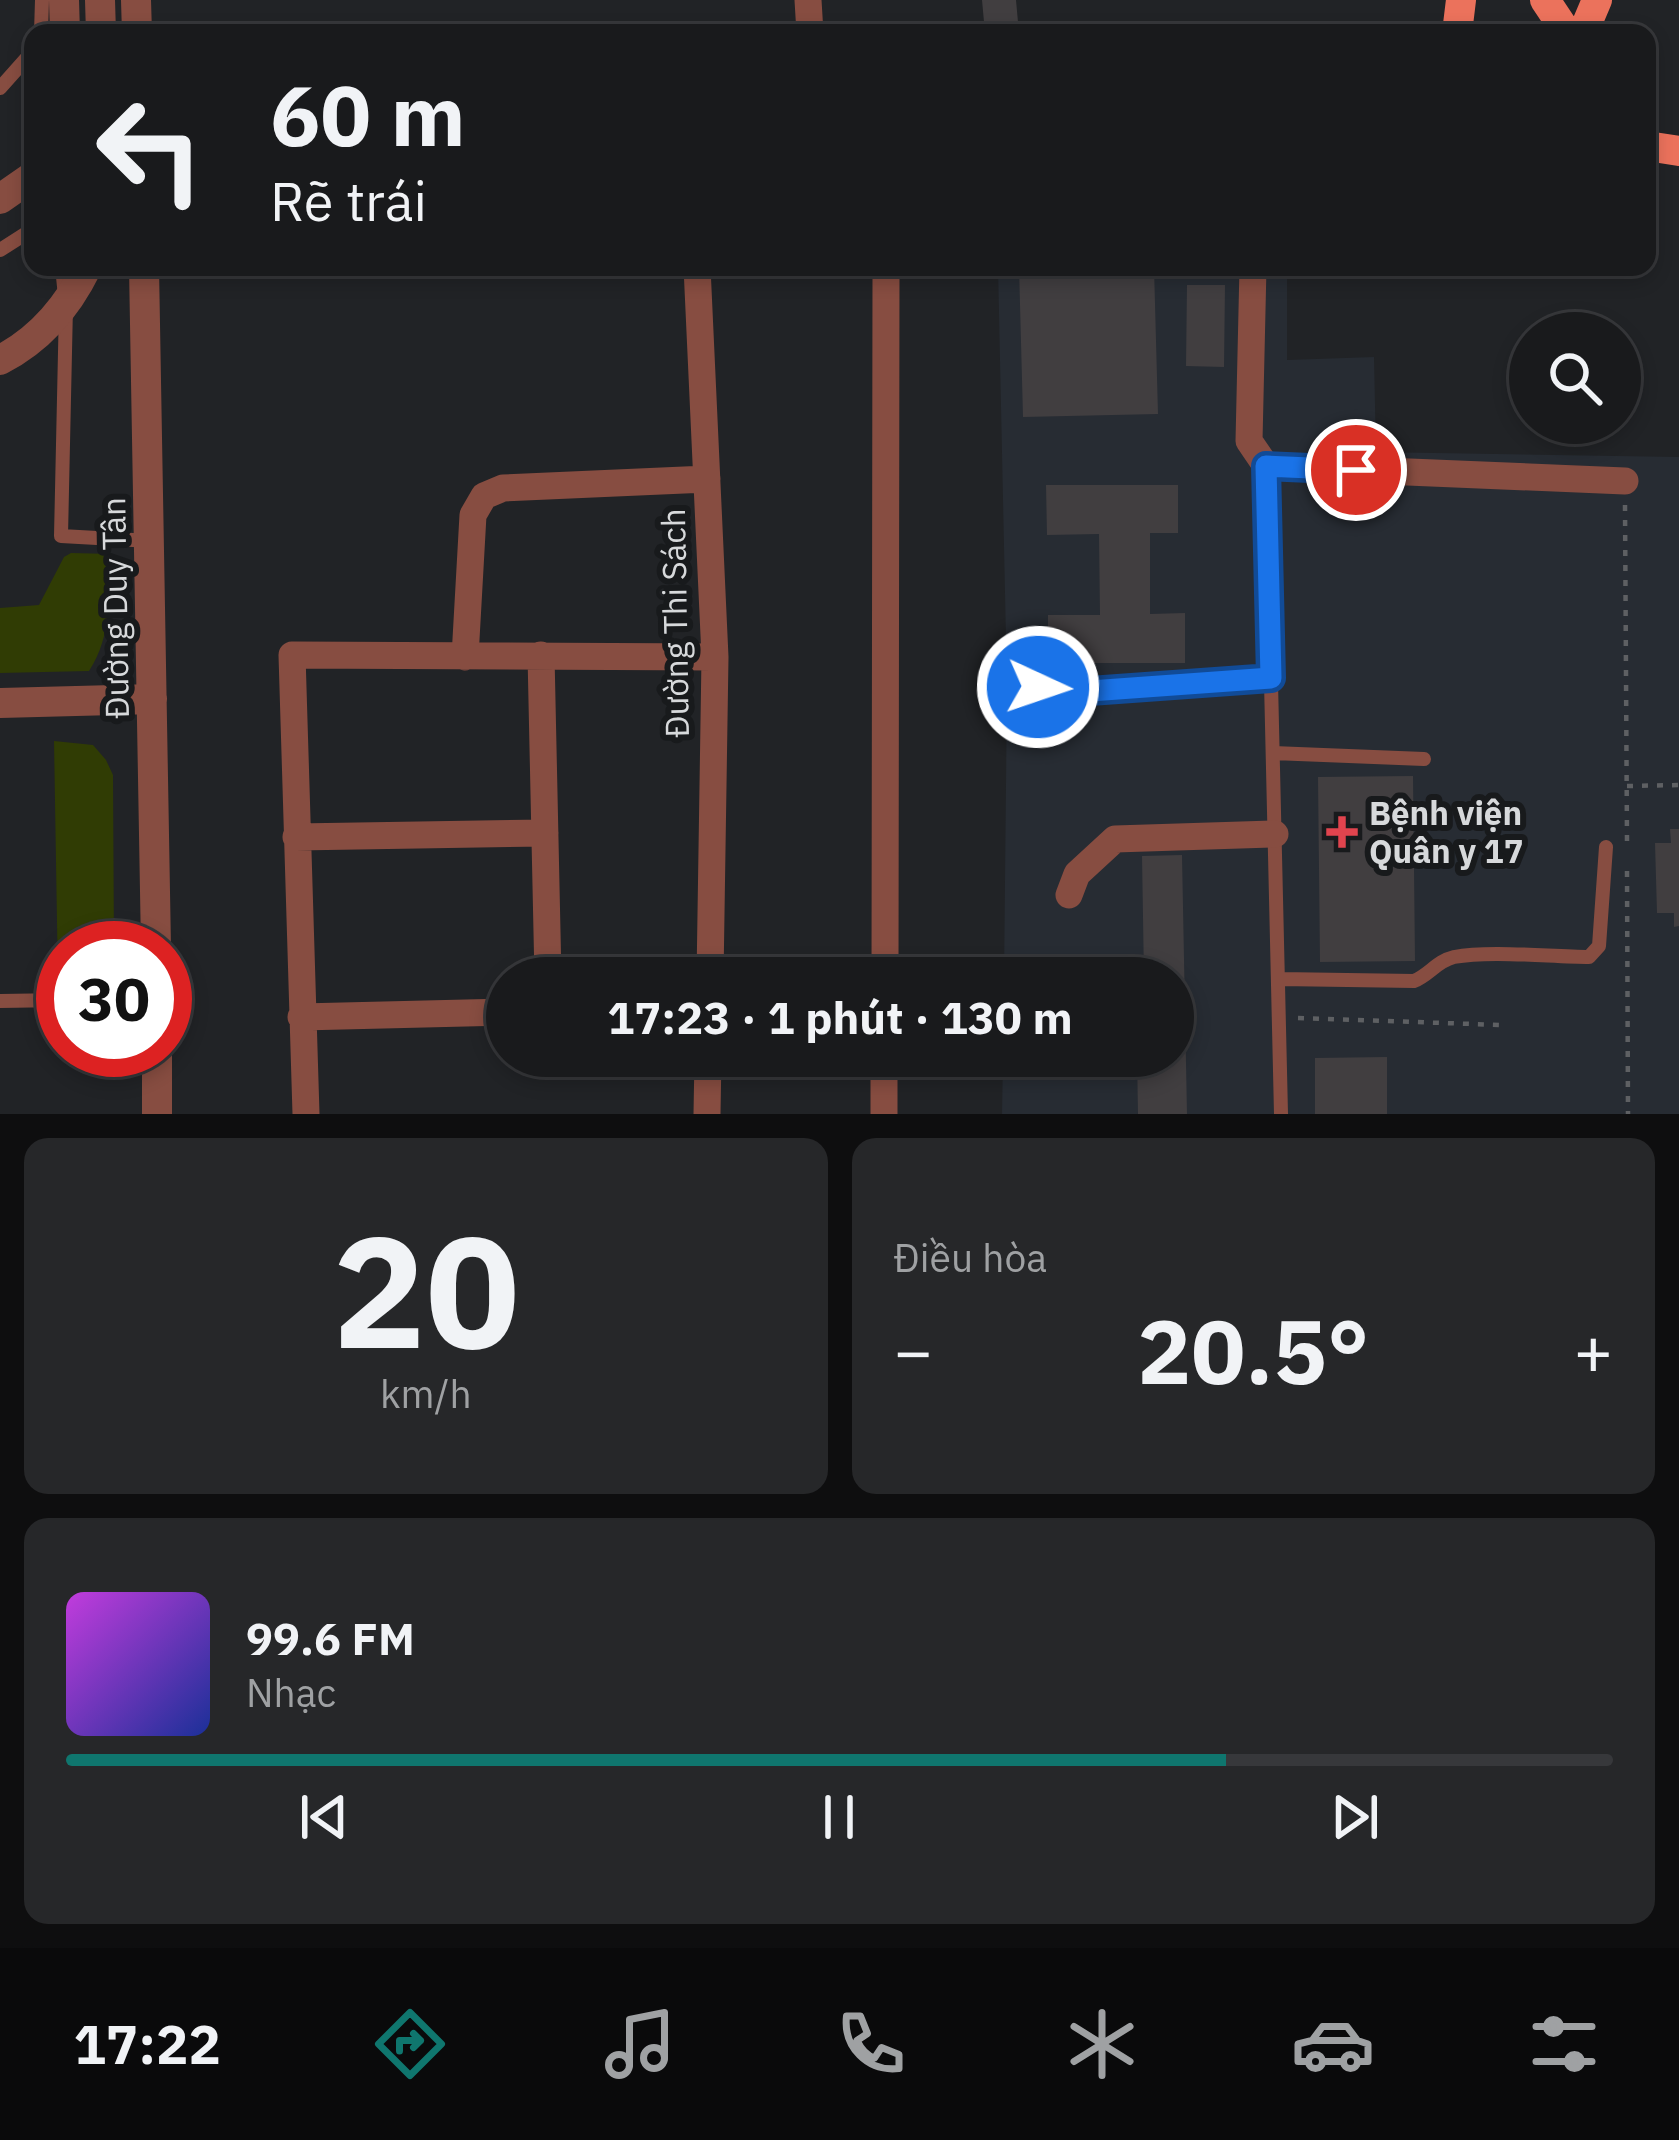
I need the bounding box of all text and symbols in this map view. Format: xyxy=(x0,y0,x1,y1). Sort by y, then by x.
text: 60 m xyxy=(270,60,466,169)
icon: left xyxy=(72,72,228,228)
text: Rẽ trái xyxy=(270,166,427,236)
map controls xyxy=(1509,312,1641,444)
button: search xyxy=(1509,312,1641,444)
pin xyxy=(1305,419,1407,521)
icon: arrive xyxy=(1323,437,1389,503)
street label: Đường Duy Tân xyxy=(91,497,138,719)
street label: Đường Thi Sách xyxy=(651,508,698,738)
position arrow xyxy=(975,624,1101,750)
place label: Bệnh viện Quân y 17 xyxy=(1369,791,1523,872)
marker: Bệnh viện Quân y 17 xyxy=(1326,816,1358,848)
speed limit sign: 30 xyxy=(36,921,192,1077)
text: 17:23 · 1 phút · 130 m xyxy=(607,988,1073,1046)
text: 20 xyxy=(332,1188,519,1391)
text: Điều hòa xyxy=(894,1232,1047,1283)
text: 20.5° xyxy=(1137,1292,1369,1409)
text: − xyxy=(894,1307,933,1393)
text: + xyxy=(1573,1307,1613,1393)
text: km/h xyxy=(380,1368,472,1419)
text: 99.6 FM xyxy=(246,1609,415,1667)
text: Nhạc xyxy=(246,1667,336,1718)
icon: previous xyxy=(291,1784,357,1850)
icon: pause xyxy=(806,1784,872,1850)
icon: next xyxy=(1322,1784,1388,1850)
icon: directions xyxy=(368,2002,452,2086)
icon: music xyxy=(598,2002,682,2086)
icon: phone xyxy=(829,2002,913,2086)
icon: climate xyxy=(1060,2002,1144,2086)
icon: car xyxy=(1291,2002,1375,2086)
icon: filters xyxy=(1522,2002,1606,2086)
text: 17:22 xyxy=(73,2009,221,2079)

